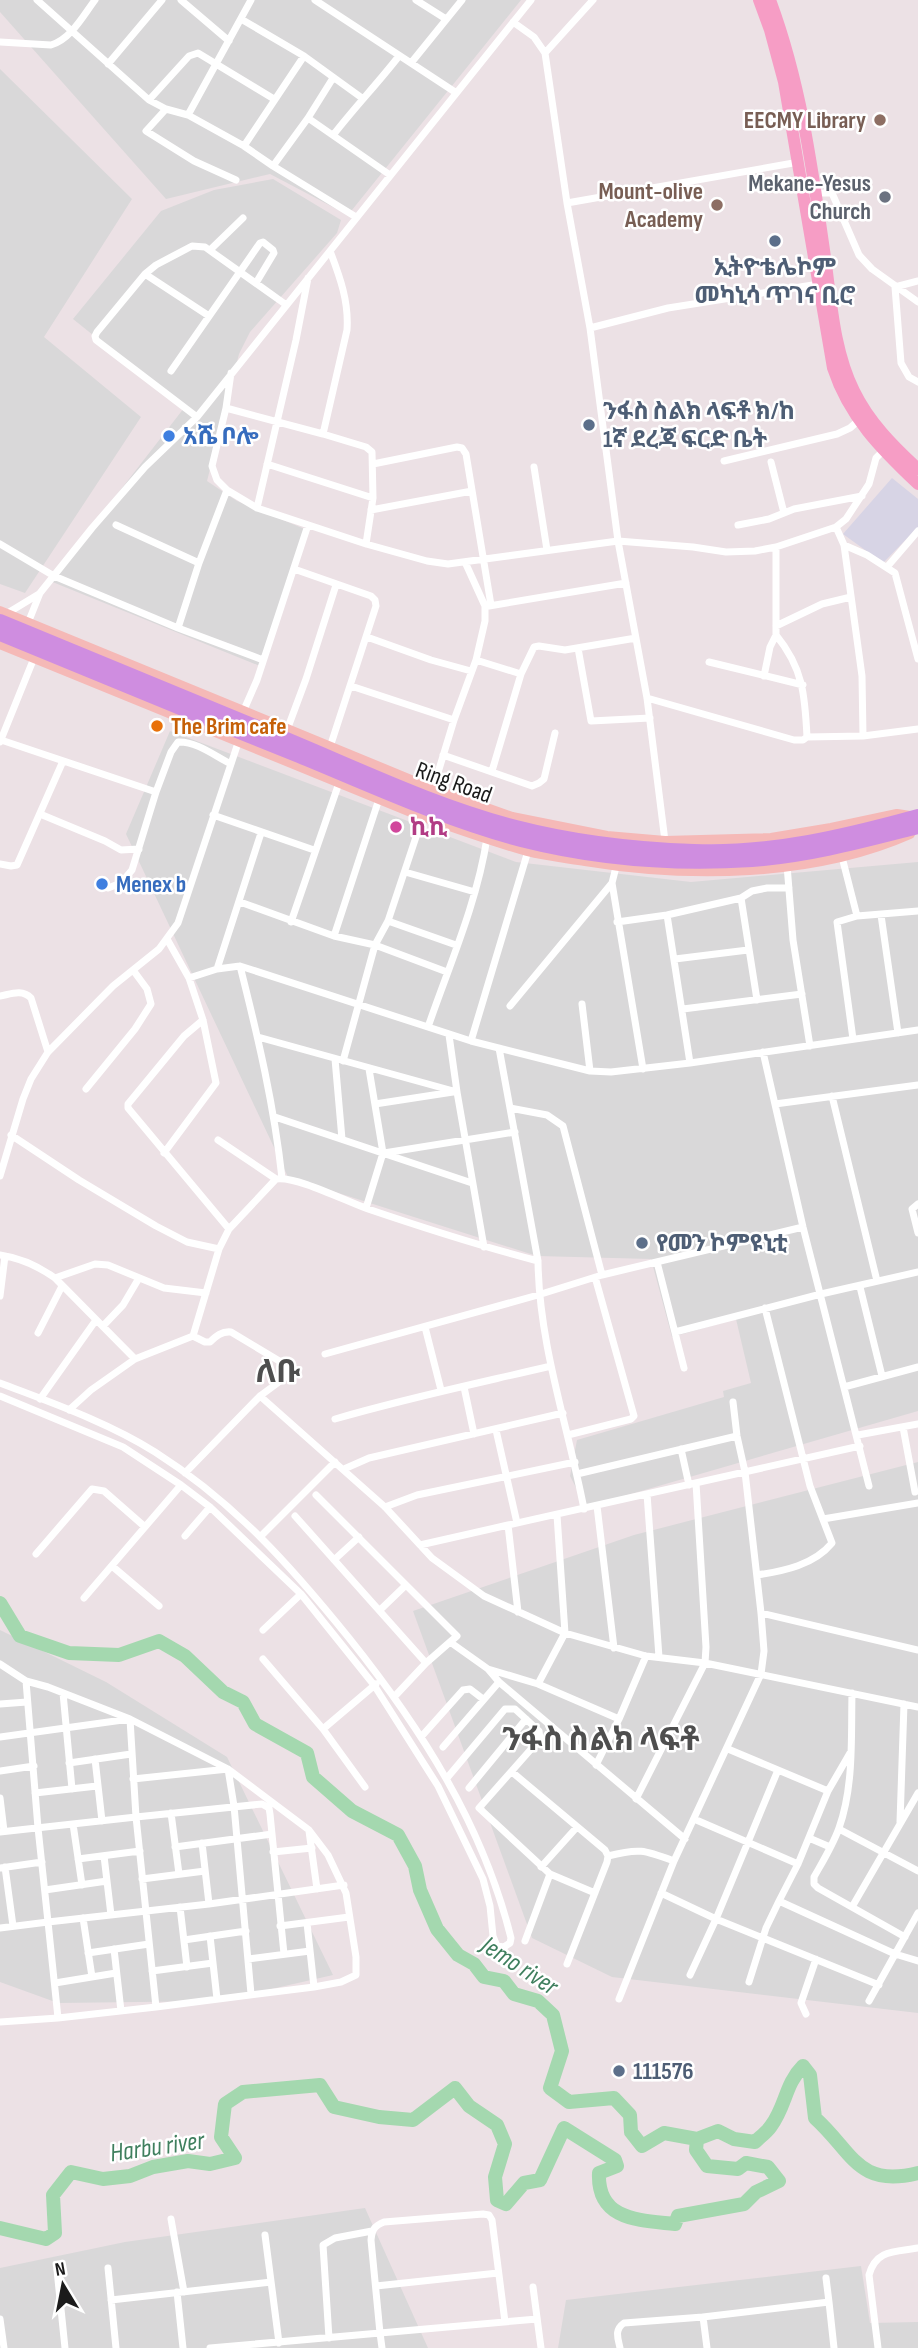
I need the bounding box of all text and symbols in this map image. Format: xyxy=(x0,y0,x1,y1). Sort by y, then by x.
place label: EECMY Library xyxy=(744,106,866,135)
marker: EECMY Library xyxy=(872,112,888,128)
place label: Mekane-Yesus Church xyxy=(748,169,871,226)
place label: Mount-olive Academy xyxy=(598,177,703,234)
marker: Mekane-Yesus Church xyxy=(877,189,893,205)
marker: Mount-olive Academy xyxy=(709,197,725,213)
marker: ኢትዮቴሌኮም መካኒሳ ጥገና ቢሮ xyxy=(767,233,783,249)
place label: ኢትዮቴሌኮም መካኒሳ ጥገና ቢሮ xyxy=(694,253,856,310)
place label: ንፋስ ስልክ ላፍቶ ክ/ከ 1ኛ ደረጃ ፍርድ ቤት xyxy=(603,397,795,454)
marker: ንፋስ ስልክ ላፍቶ ክ/ከ 1ኛ ደረጃ ፍርድ ቤት xyxy=(581,417,597,433)
place label: አሼ ቦሎ xyxy=(183,422,259,451)
marker: አሼ ቦሎ xyxy=(161,428,177,444)
place label: The Brim cafe xyxy=(171,712,286,741)
marker: The Brim cafe xyxy=(149,718,165,734)
street label: Ring Road xyxy=(412,755,496,810)
place label: ኪኪ xyxy=(410,813,447,842)
marker: ኪኪ xyxy=(388,819,404,835)
place label: Menex b xyxy=(116,870,186,899)
marker: Menex b xyxy=(94,876,110,892)
place label: የመን ኮምዩኒቲ xyxy=(656,1229,788,1258)
marker: የመን ኮምዩኒቲ xyxy=(634,1235,650,1251)
district label: ለቡ xyxy=(256,1353,300,1392)
district label: ንፋስ ስልክ ላፍቶ xyxy=(502,1721,700,1760)
water label: Jemo river xyxy=(473,1929,565,2003)
place label: 111576 xyxy=(633,2057,694,2086)
marker: 111576 xyxy=(611,2063,627,2079)
water label: Harbu river xyxy=(108,2125,208,2169)
north arrow xyxy=(28,2250,98,2320)
text: N xyxy=(53,2258,67,2282)

